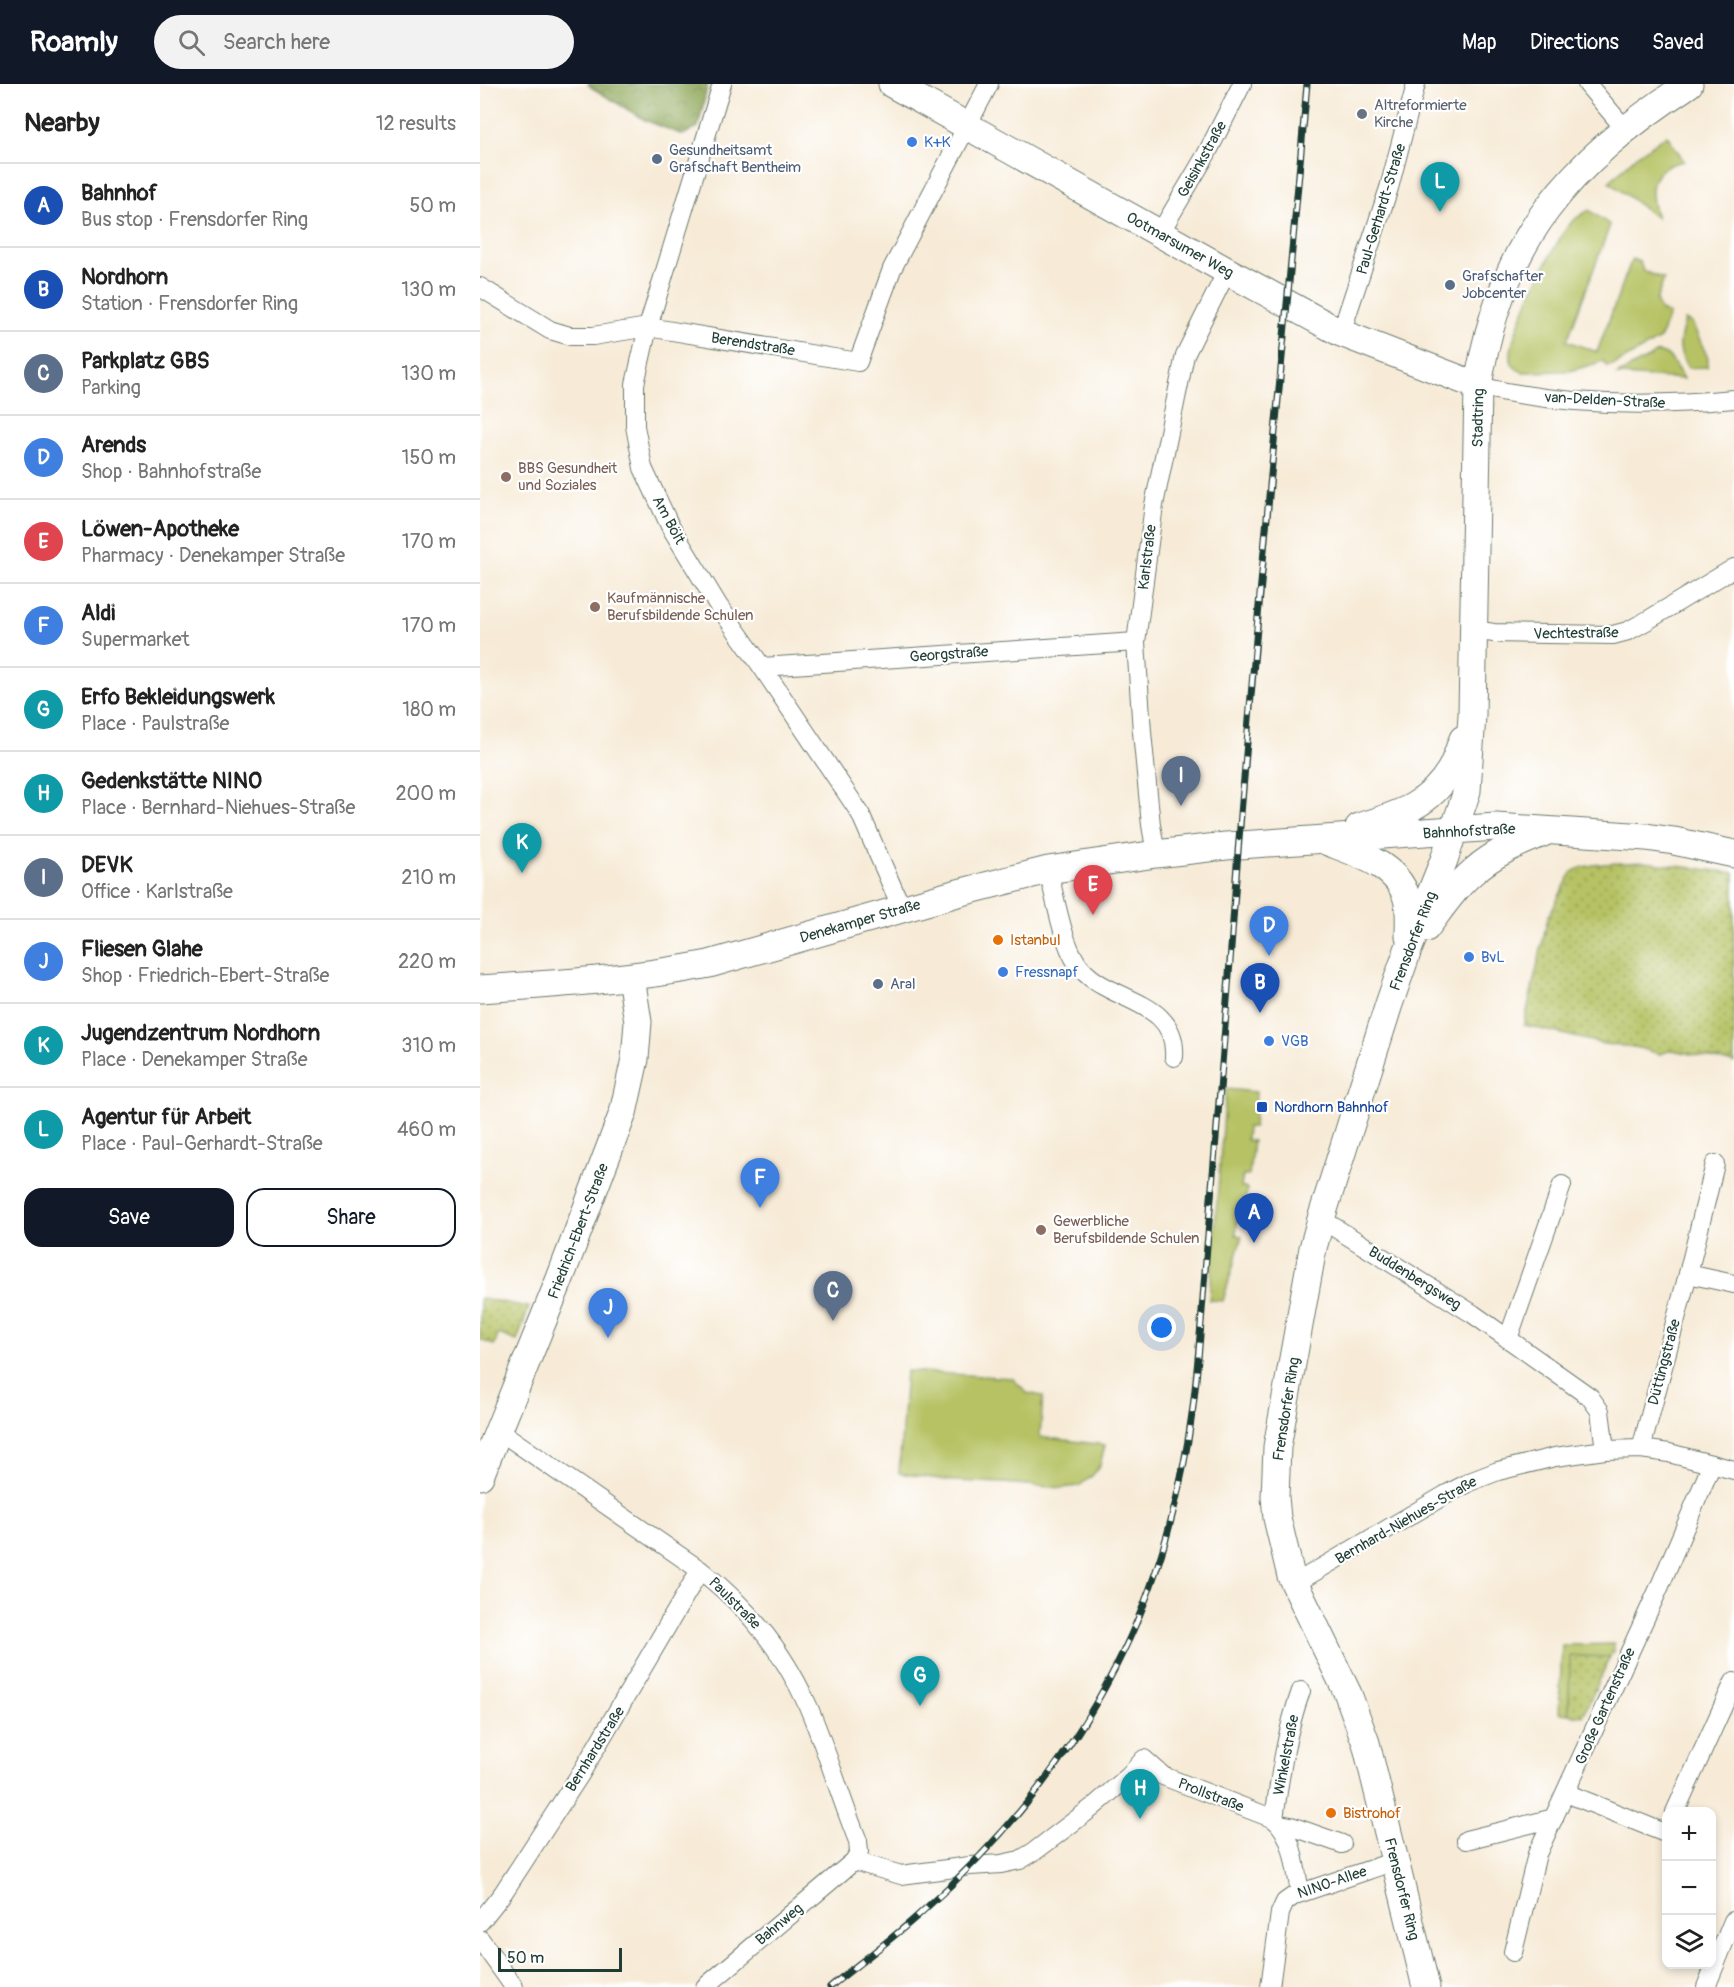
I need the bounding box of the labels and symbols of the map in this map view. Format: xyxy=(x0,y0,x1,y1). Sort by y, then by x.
place label: Altreformierte Kirche xyxy=(1374,96,1467,132)
marker: Altreformierte Kirche xyxy=(1355,107,1369,121)
street label: Geisinkstraße xyxy=(1174,117,1232,201)
place label: K+K xyxy=(924,133,951,152)
marker: K+K xyxy=(905,135,919,149)
place label: Gesundheitsamt Grafschaft Bentheim xyxy=(669,141,801,177)
street label: Paul-Gerhardt-Straße xyxy=(1352,141,1411,277)
marker: Gesundheitsamt Grafschaft Bentheim xyxy=(650,152,664,166)
pin: L xyxy=(1420,162,1460,212)
street label: Ootmarsumer Weg xyxy=(1123,208,1237,283)
place label: Grafschafter Jobcenter xyxy=(1462,267,1544,303)
marker: Grafschafter Jobcenter xyxy=(1443,278,1457,292)
street label: Berendstraße xyxy=(710,328,797,361)
street label: Stadtring xyxy=(1468,388,1489,448)
street label: van-Delden-Straße xyxy=(1543,388,1666,413)
place label: BBS Gesundheit und Soziales xyxy=(518,459,618,495)
marker: BBS Gesundheit und Soziales xyxy=(499,470,513,484)
street label: Am Bölt xyxy=(648,493,690,549)
street label: Karlstraße xyxy=(1134,523,1161,591)
place label: Kaufmännische Berufsbildende Schulen xyxy=(607,589,754,625)
marker: Kaufmännische Berufsbildende Schulen xyxy=(588,600,602,614)
street label: Vechtestraße xyxy=(1533,623,1619,644)
street label: Georgstraße xyxy=(909,642,990,667)
pin: I xyxy=(1162,756,1200,806)
street label: Bahnhofstraße xyxy=(1422,820,1516,843)
pin: K xyxy=(502,824,542,873)
pin: E xyxy=(1074,866,1112,915)
street label: Frensdorfer Ring xyxy=(1386,889,1441,994)
street label: Denekamper Straße xyxy=(798,895,923,948)
pin: D xyxy=(1250,906,1288,956)
place label: Istanbul xyxy=(1010,931,1060,950)
marker: Istanbul xyxy=(991,933,1005,947)
place label: BvL xyxy=(1481,948,1505,967)
marker: BvL xyxy=(1462,950,1476,964)
place label: Fressnapf xyxy=(1015,963,1079,982)
pin: B xyxy=(1240,964,1280,1013)
marker: Fressnapf xyxy=(996,965,1010,979)
place label: Aral xyxy=(890,975,916,994)
marker: Aral xyxy=(871,977,885,991)
place label: VGB xyxy=(1281,1032,1308,1051)
marker: VGB xyxy=(1262,1034,1276,1048)
place label: Nordhorn Bahnhof xyxy=(1274,1098,1389,1117)
marker: Nordhorn Bahnhof xyxy=(1255,1100,1269,1114)
pin: F xyxy=(740,1158,780,1208)
street label: Friedrich-Ebert-Straße xyxy=(544,1160,613,1302)
pin: A xyxy=(1234,1194,1274,1243)
place label: Gewerbliche Berufsbildende Schulen xyxy=(1053,1212,1200,1248)
marker: Gewerbliche Berufsbildende Schulen xyxy=(1034,1223,1048,1237)
street label: Buddenbergsweg xyxy=(1365,1242,1465,1315)
pin: C xyxy=(814,1272,852,1321)
pin: J xyxy=(588,1288,628,1338)
your location xyxy=(1147,1313,1176,1342)
street label: Düttingstraße xyxy=(1644,1316,1685,1407)
street label: Frensdorfer Ring xyxy=(1269,1356,1304,1462)
street label: Bernhard-Niehues-Straße xyxy=(1332,1472,1481,1569)
street label: Paulstraße xyxy=(705,1573,765,1634)
street label: Große Gartenstraße xyxy=(1571,1644,1640,1768)
pin: G xyxy=(900,1656,940,1706)
street label: Bernhardstraße xyxy=(562,1703,629,1795)
street label: Winkelstraße xyxy=(1269,1713,1304,1797)
pin: H xyxy=(1120,1770,1160,1819)
street label: Prollstraße xyxy=(1175,1774,1247,1817)
place label: Bistrohof xyxy=(1343,1804,1401,1823)
marker: Bistrohof xyxy=(1324,1806,1338,1820)
street label: Frensdorfer Ring xyxy=(1380,1836,1423,1942)
street label: NINO-Allee xyxy=(1295,1862,1370,1903)
street label: Bahnweg xyxy=(752,1899,807,1950)
scale bar xyxy=(498,1945,622,1972)

